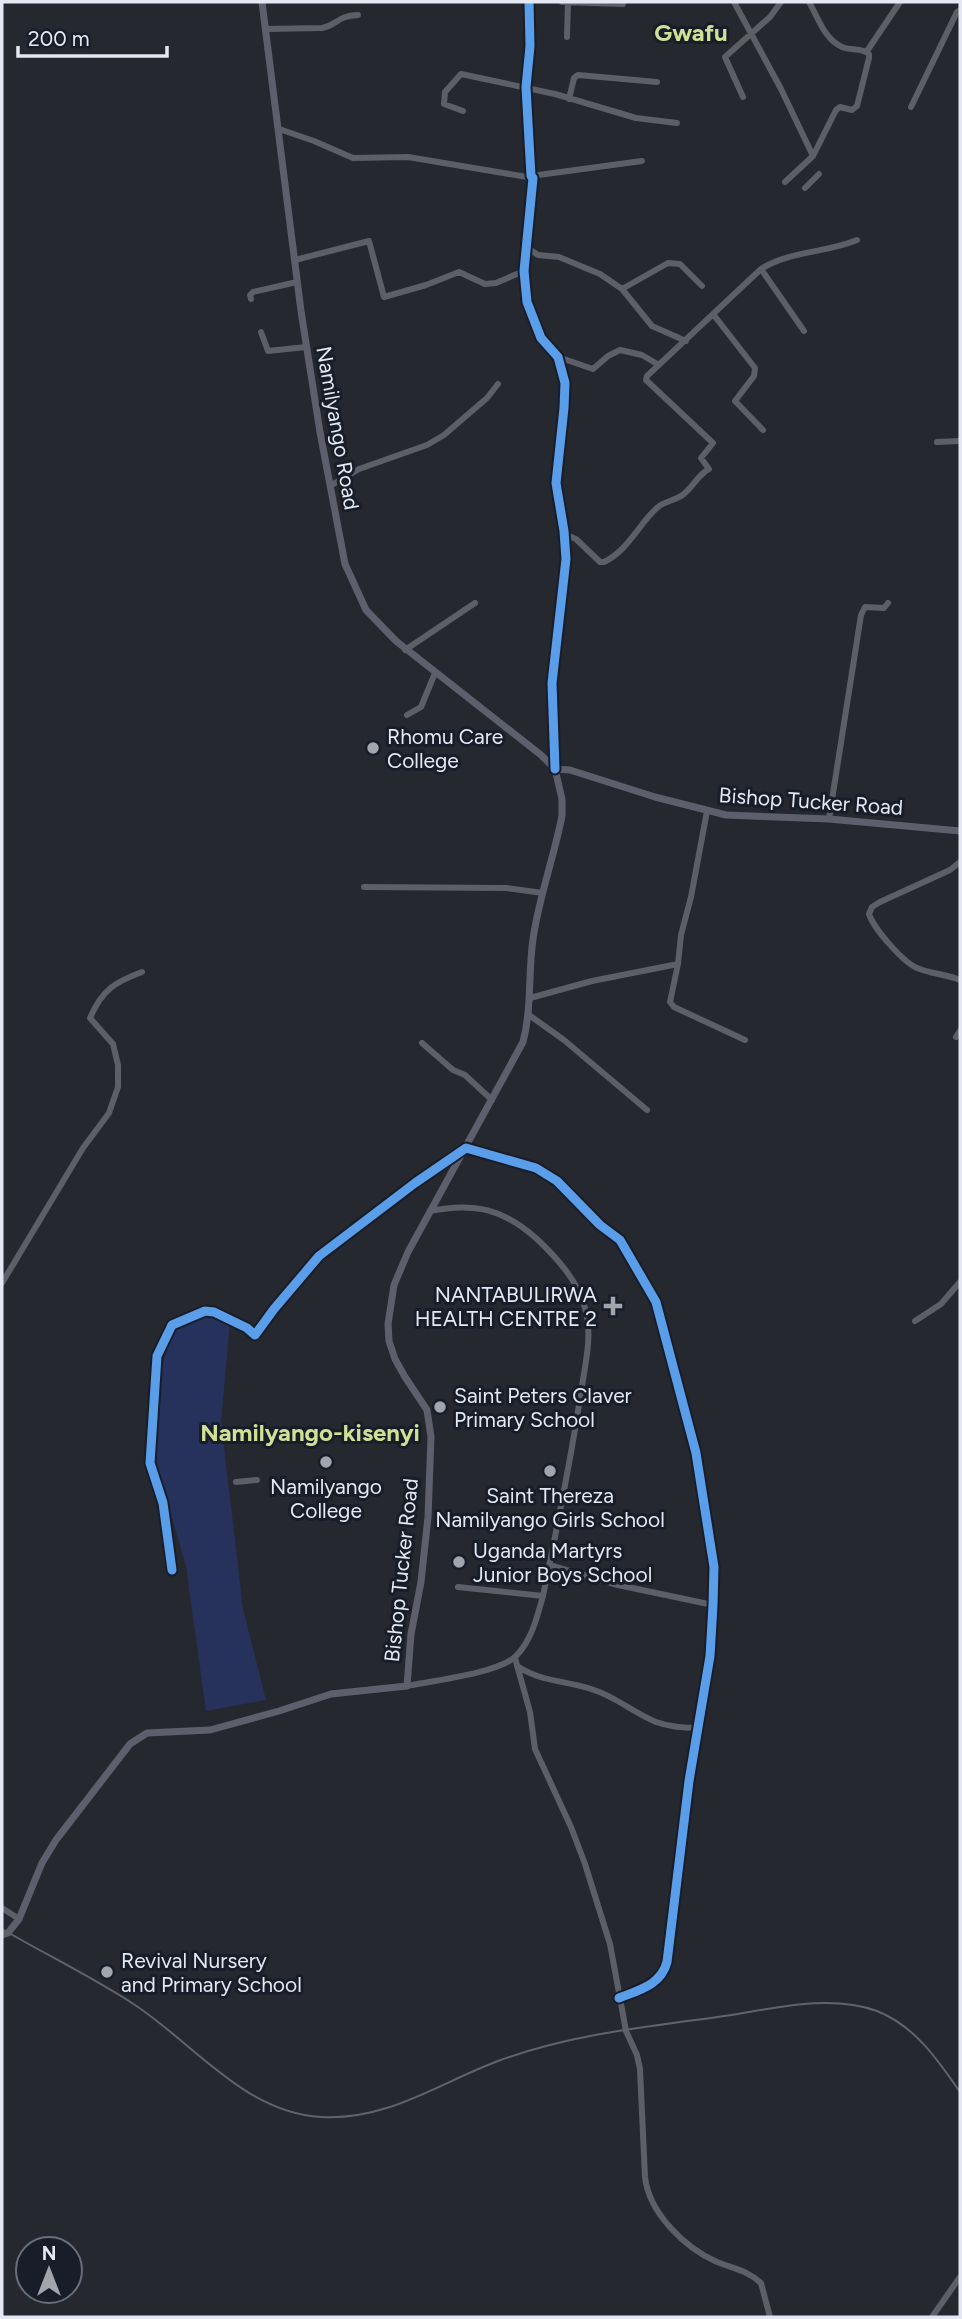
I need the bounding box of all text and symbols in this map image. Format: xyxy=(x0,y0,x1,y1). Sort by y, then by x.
scale bar xyxy=(18,14,166,58)
district label: Gwafu xyxy=(654,18,728,47)
text: 200 m xyxy=(28,26,90,51)
street label: Namilyango Road xyxy=(311,344,365,512)
place label: Rhomu Care College xyxy=(387,724,503,773)
marker: Rhomu Care College xyxy=(365,740,381,756)
street label: Bishop Tucker Road xyxy=(718,782,904,820)
place label: NANTABULIRWA HEALTH CENTRE 2 xyxy=(415,1282,597,1331)
marker: NANTABULIRWA HEALTH CENTRE 2 xyxy=(603,1296,623,1316)
place label: Saint Peters Claver Primary School xyxy=(454,1383,632,1432)
marker: Saint Peters Claver Primary School xyxy=(432,1399,448,1415)
district label: Namilyango-kisenyi xyxy=(200,1418,420,1447)
marker: Namilyango College xyxy=(318,1454,334,1470)
marker: Saint Thereza Namilyango Girls School xyxy=(542,1463,558,1479)
place label: Namilyango College xyxy=(270,1474,382,1523)
street label: Bishop Tucker Road xyxy=(379,1477,423,1663)
place label: Saint Thereza Namilyango Girls School xyxy=(435,1483,665,1532)
place label: Uganda Martyrs Junior Boys School xyxy=(473,1538,652,1587)
marker: Uganda Martyrs Junior Boys School xyxy=(451,1554,467,1570)
place label: Revival Nursery and Primary School xyxy=(121,1948,302,1997)
marker: Revival Nursery and Primary School xyxy=(99,1964,115,1980)
north arrow xyxy=(14,2235,84,2305)
text: N xyxy=(42,2242,56,2265)

